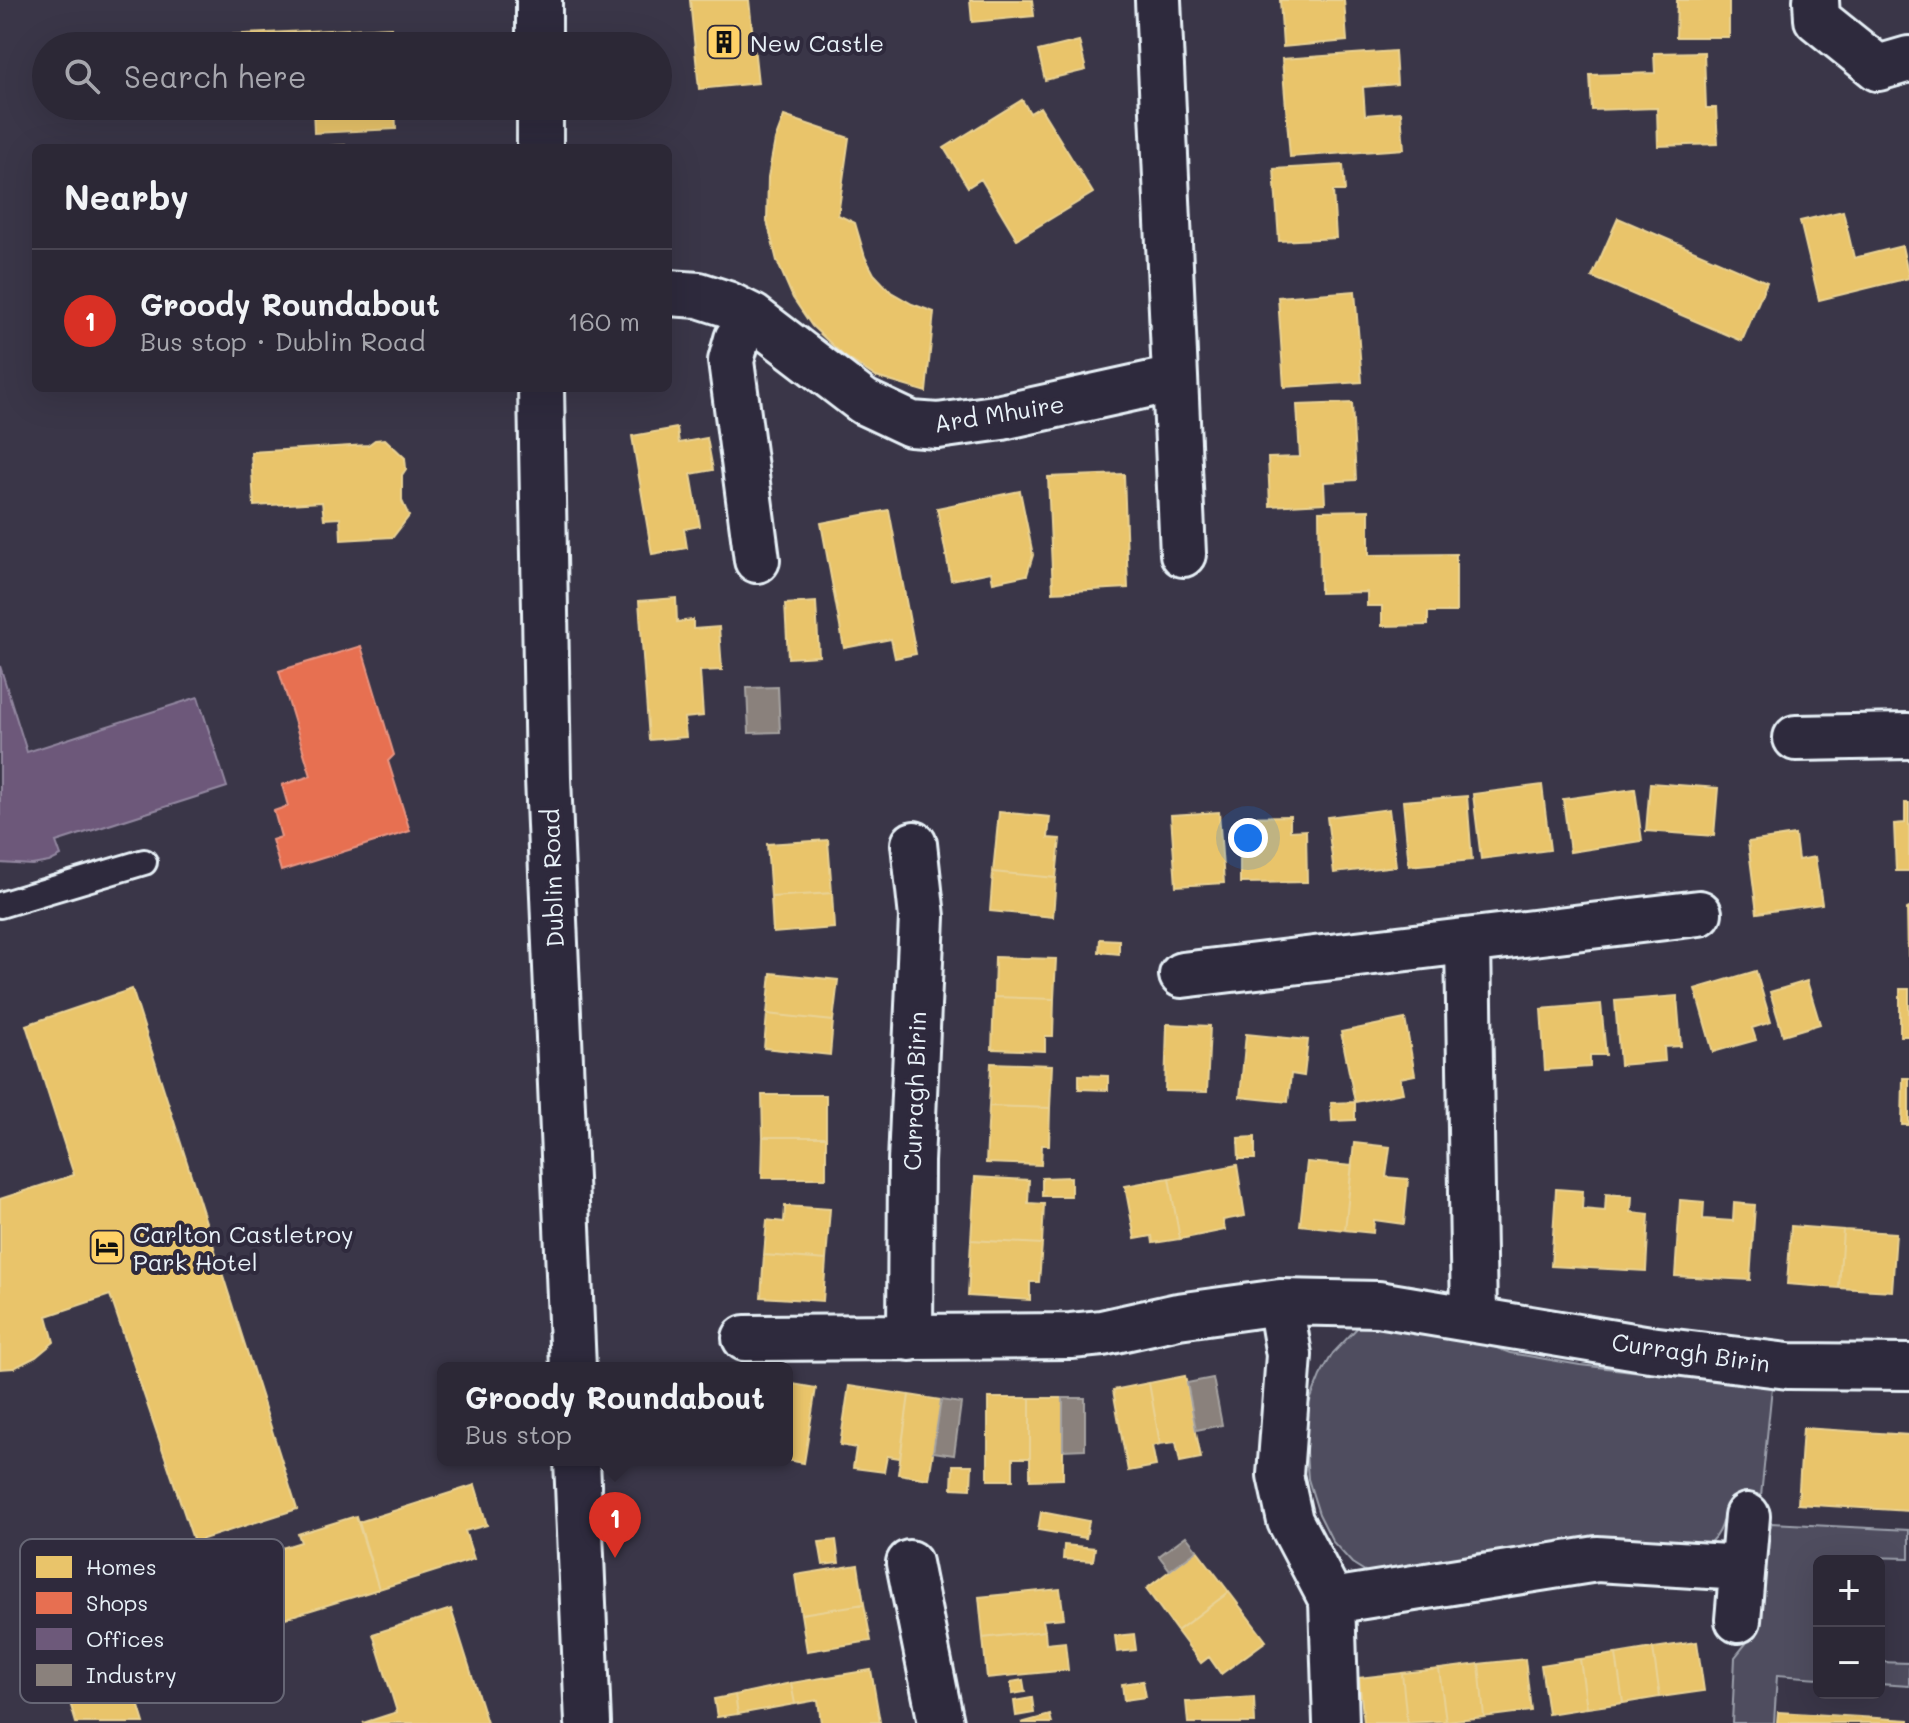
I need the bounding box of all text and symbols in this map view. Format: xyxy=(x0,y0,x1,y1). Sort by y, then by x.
building icon: New Castle xyxy=(705,23,743,61)
place label: New Castle xyxy=(750,27,884,58)
search box xyxy=(32,32,672,120)
icon: search xyxy=(60,54,104,98)
text: Search here xyxy=(124,56,307,96)
text: Nearby xyxy=(64,174,189,219)
text: Groody Roundabout xyxy=(140,284,440,324)
text: 1 xyxy=(84,304,96,338)
text: 160 m xyxy=(568,304,640,338)
text: Bus stop · Dublin Road xyxy=(140,324,425,358)
street label: Ard Mhuire xyxy=(932,387,1066,439)
street label: Dublin Road xyxy=(534,808,570,948)
your location xyxy=(1228,818,1268,858)
street label: Curragh Birin xyxy=(896,1011,932,1171)
place label: Carlton Castletroy Park Hotel xyxy=(133,1218,354,1277)
hotel icon: Carlton Castletroy Park Hotel xyxy=(88,1228,126,1266)
street label: Curragh Birin xyxy=(1610,1326,1772,1378)
popup xyxy=(437,1362,793,1466)
text: Groody Roundabout xyxy=(465,1377,765,1417)
text: Bus stop xyxy=(465,1417,572,1451)
pin: 1 xyxy=(589,1492,641,1558)
legend xyxy=(20,1539,284,1703)
text: Homes xyxy=(86,1552,157,1581)
map controls xyxy=(1813,1555,1885,1699)
button: + xyxy=(1813,1555,1885,1627)
text: Shops xyxy=(86,1588,148,1617)
text: Offices xyxy=(86,1624,165,1653)
button: − xyxy=(1813,1627,1885,1699)
text: Industry xyxy=(86,1660,177,1689)

